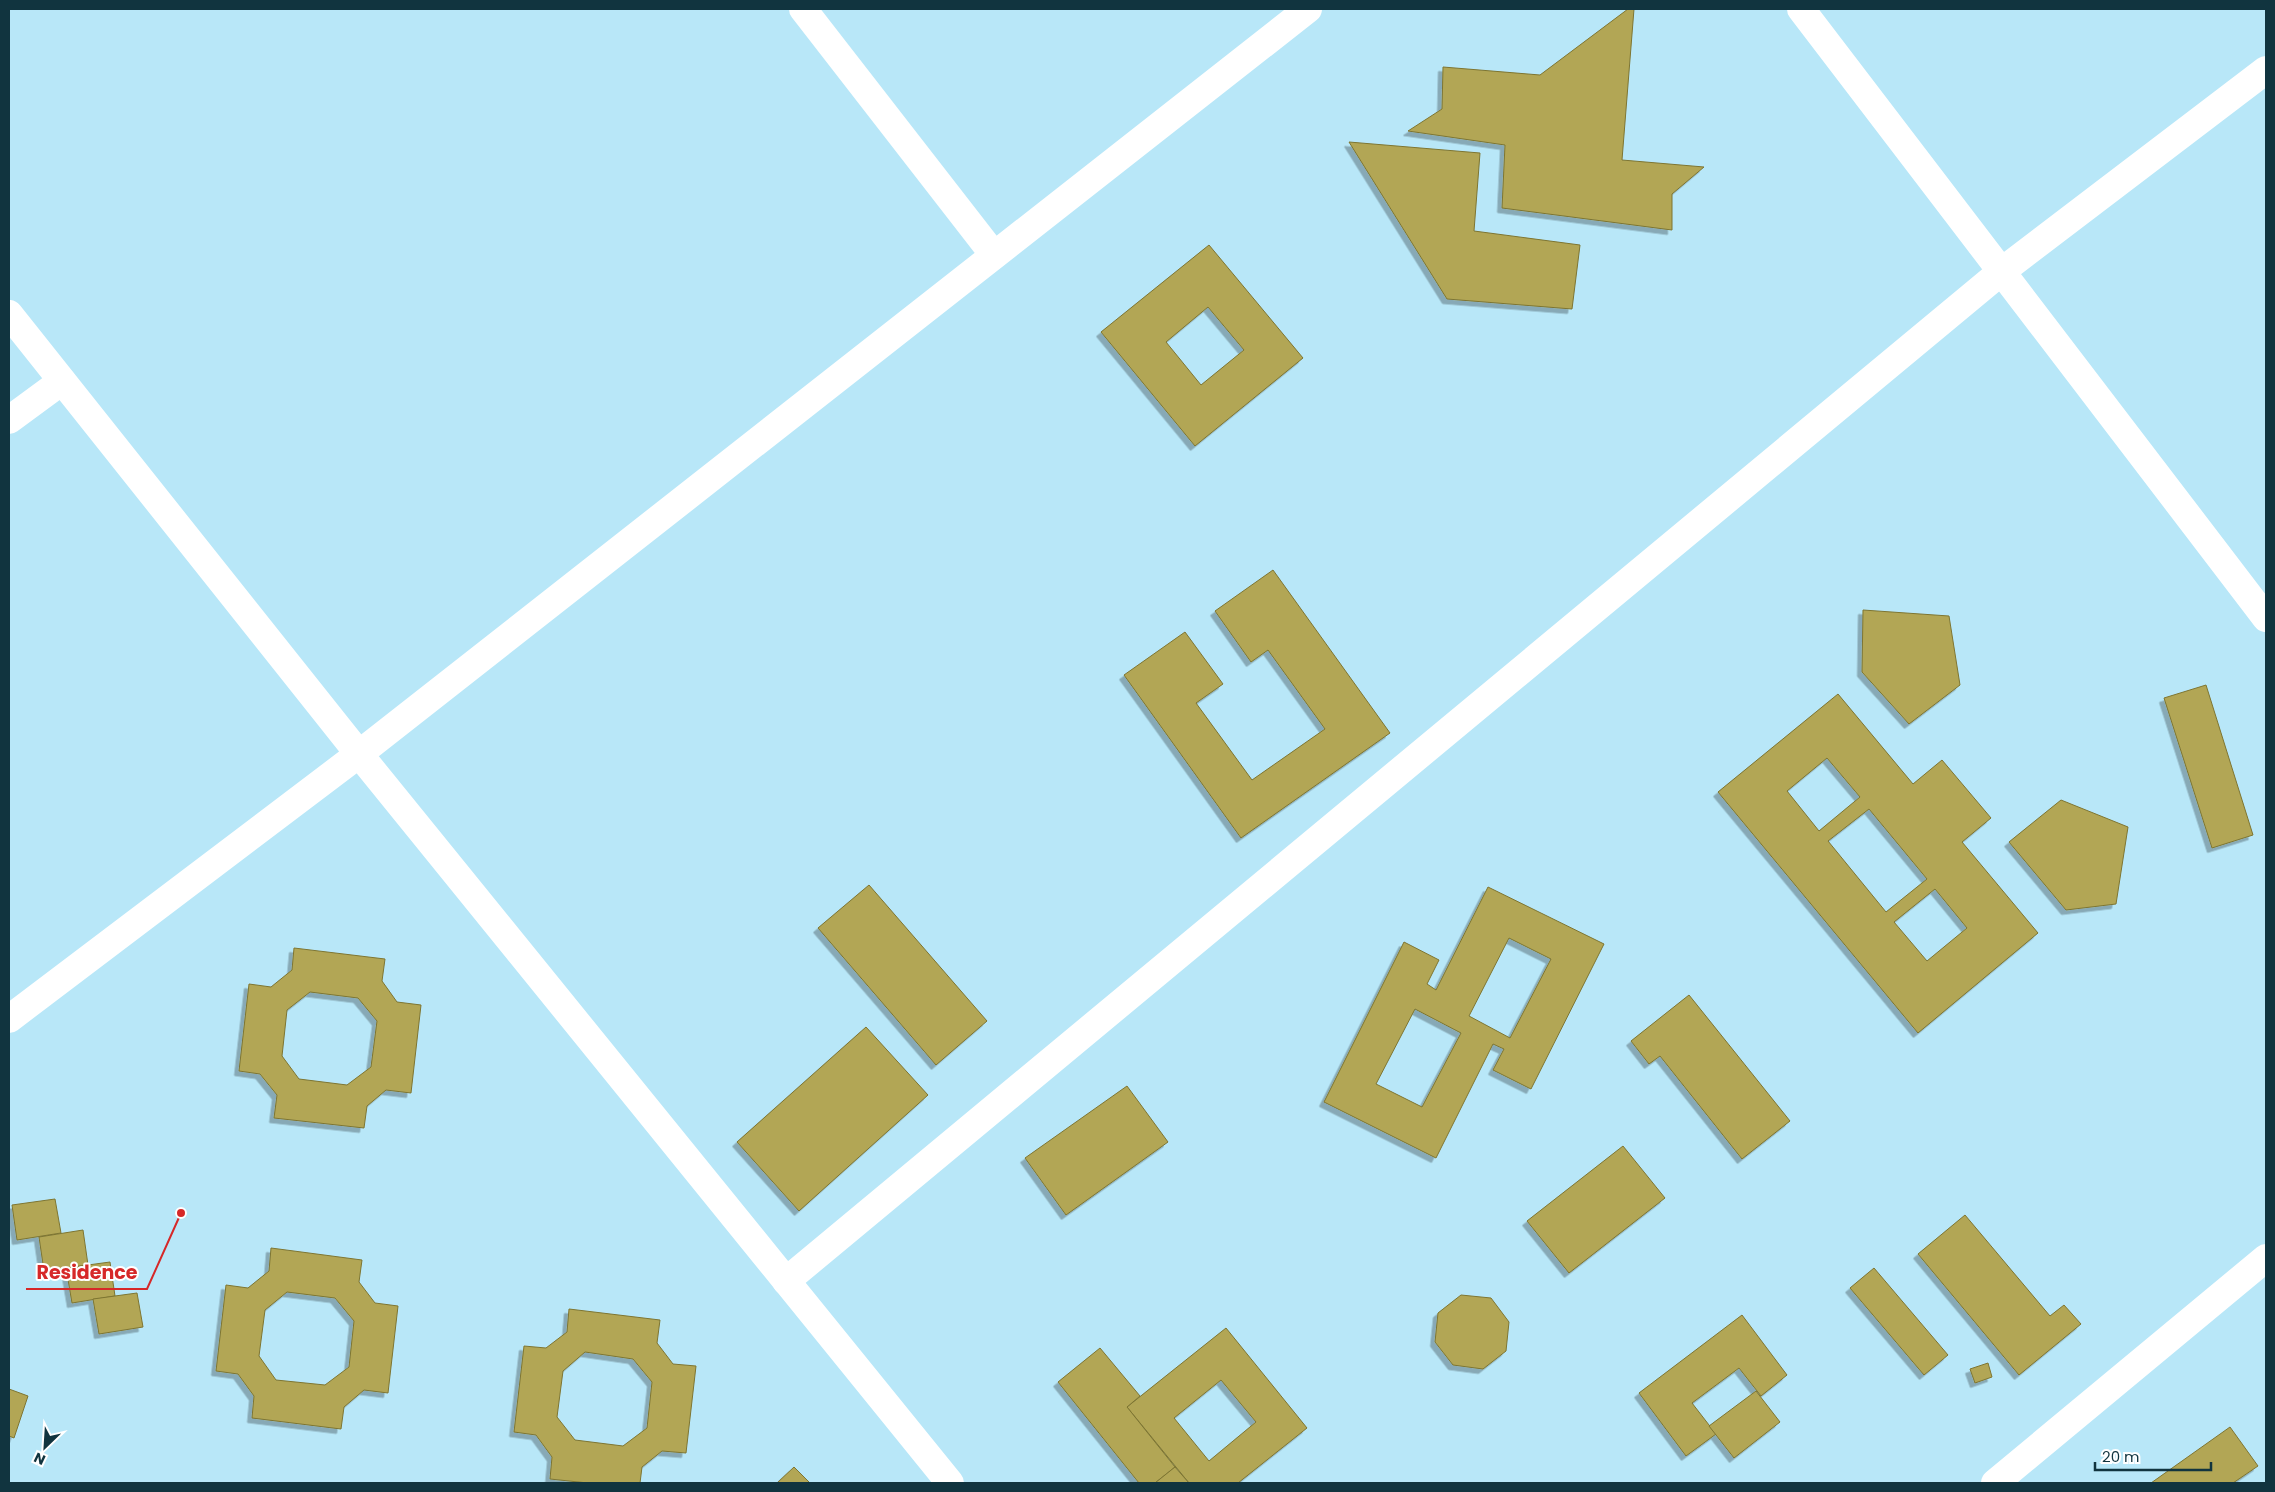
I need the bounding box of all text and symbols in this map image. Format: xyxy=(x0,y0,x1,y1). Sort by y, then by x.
callout: Residence xyxy=(26,1255,147,1289)
text: Residence xyxy=(37,1259,138,1286)
north arrow xyxy=(20,1422,70,1472)
scale bar xyxy=(2095,1440,2211,1472)
text: 20 m xyxy=(2102,1446,2140,1467)
text: N xyxy=(31,1447,49,1470)

